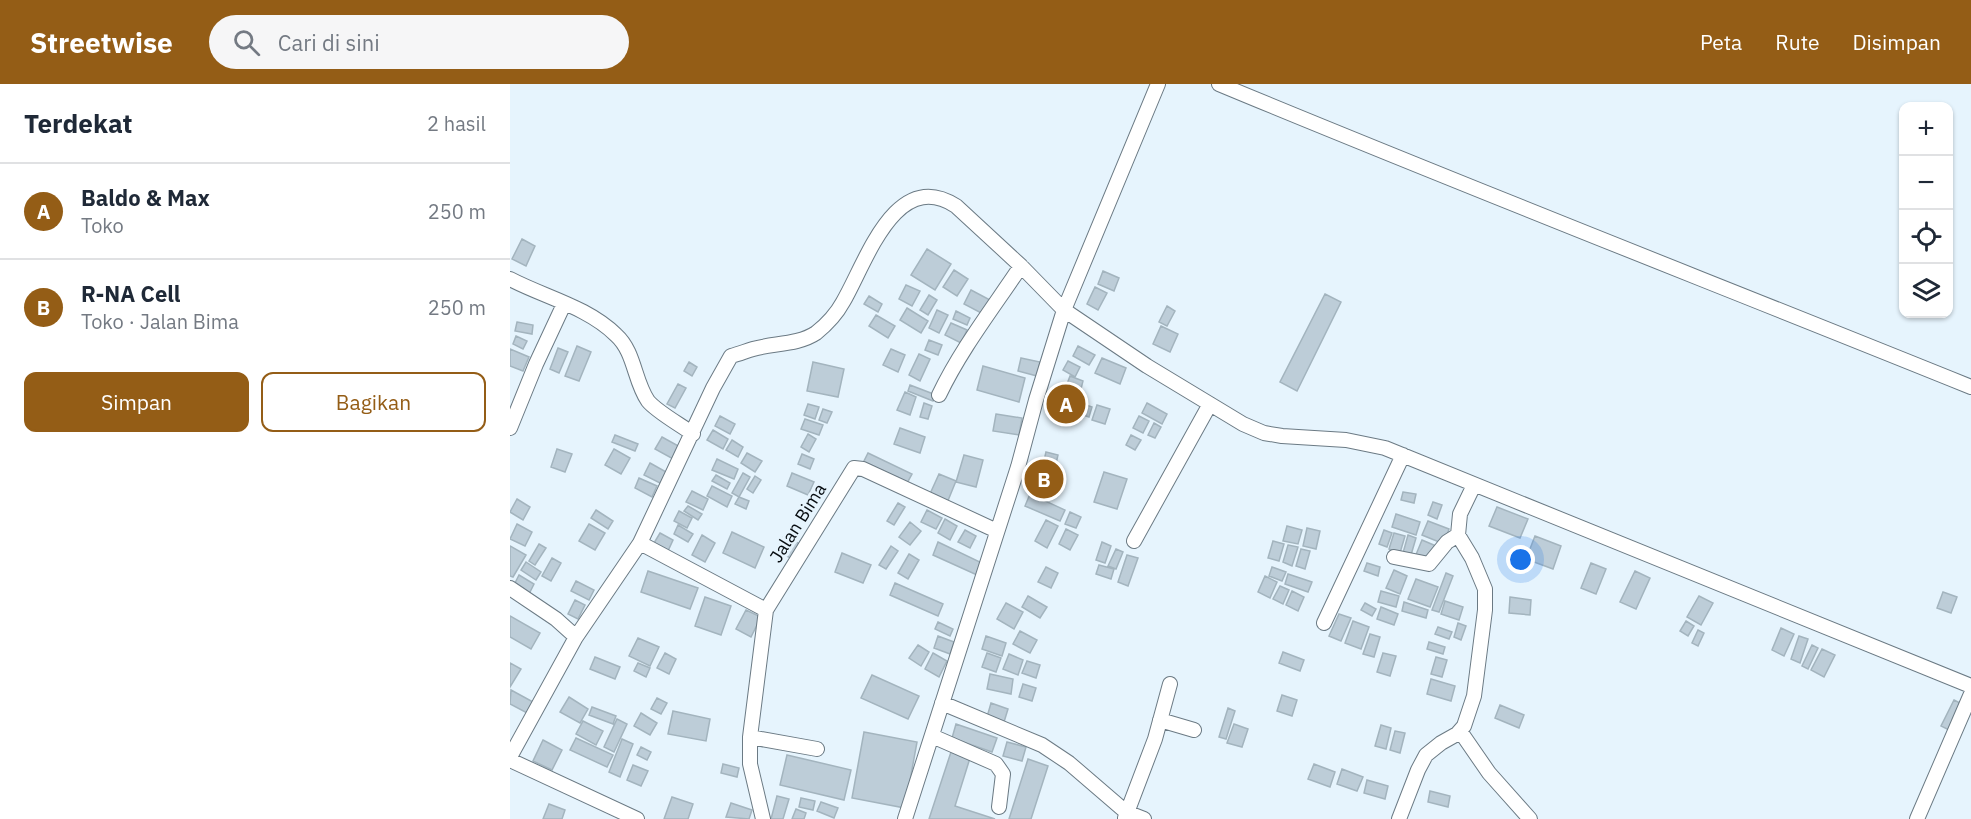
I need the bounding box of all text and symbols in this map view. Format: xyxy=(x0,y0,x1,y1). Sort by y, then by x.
search box xyxy=(209,15,629,69)
text: Streetwise xyxy=(30,24,173,61)
icon: search xyxy=(230,26,263,59)
text: Cari di sini xyxy=(278,28,380,57)
text: Peta xyxy=(1700,28,1742,56)
text: Rute xyxy=(1775,28,1820,56)
text: Disimpan xyxy=(1853,28,1941,56)
map controls xyxy=(1899,102,1953,318)
button: + xyxy=(1899,102,1953,156)
text: Terdekat xyxy=(24,106,133,140)
text: 2 hasil xyxy=(427,110,486,137)
button: − xyxy=(1899,156,1953,210)
text: Baldo & Max xyxy=(81,183,210,212)
text: A xyxy=(37,198,50,225)
text: 250 m xyxy=(428,198,486,225)
button: locate xyxy=(1899,210,1953,264)
text: Toko xyxy=(81,212,124,239)
button: layers xyxy=(1899,264,1953,318)
text: R-NA Cell xyxy=(81,279,180,308)
text: B xyxy=(37,294,50,321)
text: 250 m xyxy=(428,294,486,321)
text: Toko · Jalan Bima xyxy=(81,308,239,335)
button: Simpan xyxy=(24,372,249,432)
button: Bagikan xyxy=(261,372,486,432)
pin: A xyxy=(1046,382,1086,426)
pin: B xyxy=(1024,456,1064,502)
street label: Jalan Bima xyxy=(764,478,831,567)
your location xyxy=(1506,545,1535,574)

